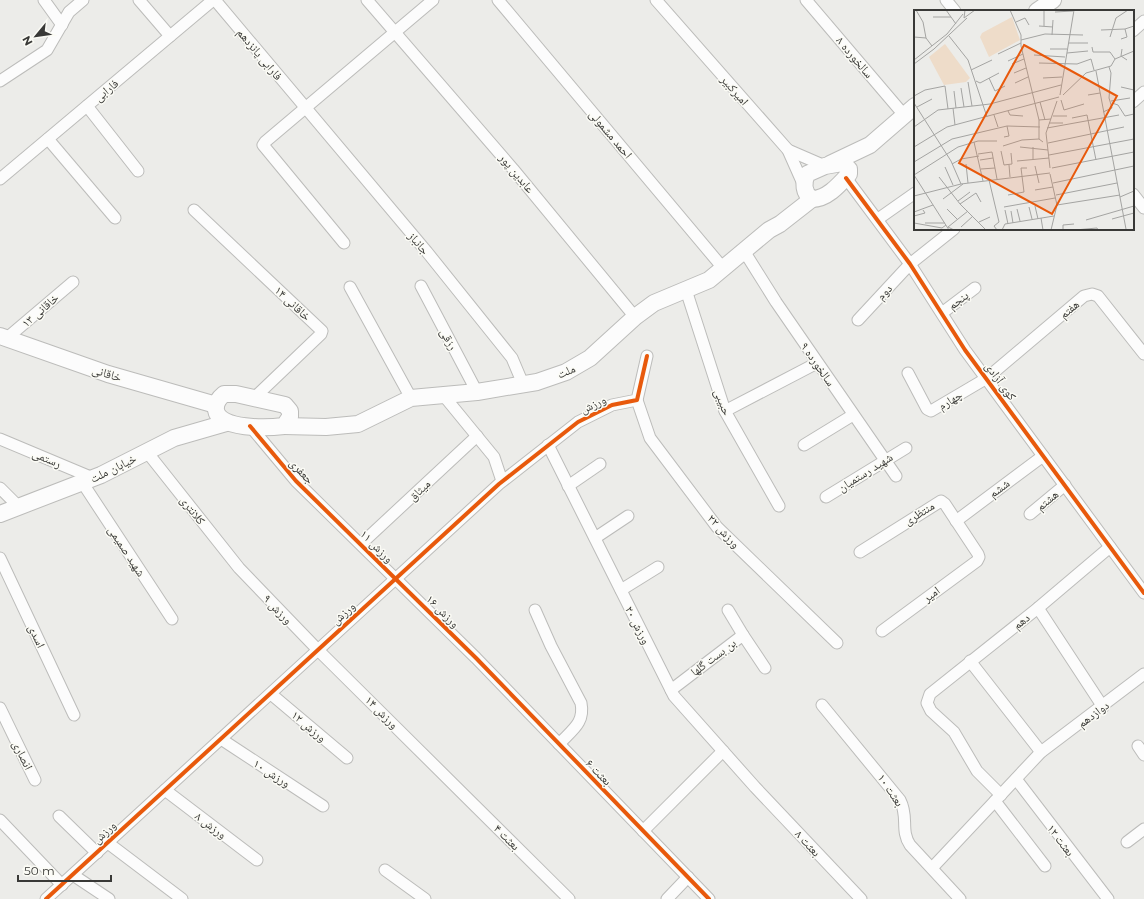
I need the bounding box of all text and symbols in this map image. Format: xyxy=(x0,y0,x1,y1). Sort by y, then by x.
inset map xyxy=(914,10,1134,230)
north arrow xyxy=(16,16,56,56)
street label: فارابی پانزدهم xyxy=(233,25,286,84)
street label: سالخورده ۸ xyxy=(833,33,877,81)
text: N xyxy=(19,34,36,48)
street label: امیرکبیر xyxy=(717,71,752,109)
street label: فارابی xyxy=(91,76,121,105)
street label: احمد مشمولی xyxy=(586,107,636,162)
street label: عابدین پور xyxy=(495,150,538,196)
street label: جانباز xyxy=(404,228,433,258)
street label: دوم xyxy=(873,281,896,304)
street label: خاقانی ۱۴ xyxy=(272,282,315,324)
street label: پنجم xyxy=(945,287,972,313)
street label: خاقانی ۱۳ xyxy=(18,290,62,330)
street label: هفتم xyxy=(1056,296,1083,322)
street label: رزقی xyxy=(437,326,461,353)
street label: سالخورده ۹ xyxy=(797,339,839,389)
street label: کوی آزادی xyxy=(982,359,1020,403)
street label: ملت xyxy=(555,360,577,382)
street label: خاقانی xyxy=(90,361,124,385)
street label: حبیبی xyxy=(711,387,735,418)
street label: چهارم xyxy=(935,387,966,414)
street label: ورزش xyxy=(578,391,608,417)
street label: رستمی xyxy=(30,445,64,471)
street label: شهید رستمیان xyxy=(835,449,895,495)
street label: خیابان ملت xyxy=(87,450,139,486)
street label: جعفری xyxy=(286,455,318,487)
street label: ششم xyxy=(986,475,1013,501)
street label: میثاق xyxy=(405,476,433,504)
street label: هشتم xyxy=(1033,486,1062,514)
street label: کلانتری xyxy=(177,493,209,527)
street label: منتظری xyxy=(901,498,937,528)
street label: ورزش ۲۲ xyxy=(705,511,743,551)
street label: شهید صمیمی xyxy=(105,523,149,579)
street label: ورزش ۱۱ xyxy=(357,526,397,566)
street label: امیر xyxy=(919,583,943,606)
street label: ورزش ۹ xyxy=(260,591,296,627)
street label: ورزش ۱۶ xyxy=(423,591,463,631)
street label: ورزش xyxy=(328,598,358,628)
street label: ورزش ۲۰ xyxy=(622,603,654,647)
street label: دهم xyxy=(1010,610,1033,633)
street label: اسدی xyxy=(25,622,49,650)
street label: بن بست گلها xyxy=(687,635,739,679)
street label: ورزش ۱۴ xyxy=(362,692,402,732)
street label: دوازدهم xyxy=(1074,697,1112,731)
street label: ورزش ۱۲ xyxy=(288,707,330,745)
street label: انصاری xyxy=(10,738,37,772)
street label: ورزش ۱۰ xyxy=(251,756,293,790)
street label: بعثت ۶ xyxy=(583,756,615,789)
street label: بعثت ۱۰ xyxy=(874,771,907,809)
street label: ورزش ۸ xyxy=(192,808,230,842)
street label: ورزش xyxy=(89,817,119,847)
street label: بعثت ۴ xyxy=(490,821,523,854)
street label: بعثت ۱۲ xyxy=(1044,821,1078,859)
street label: بعثت ٨ xyxy=(792,827,824,860)
scale bar xyxy=(18,857,111,883)
text: 50 m xyxy=(24,863,55,878)

